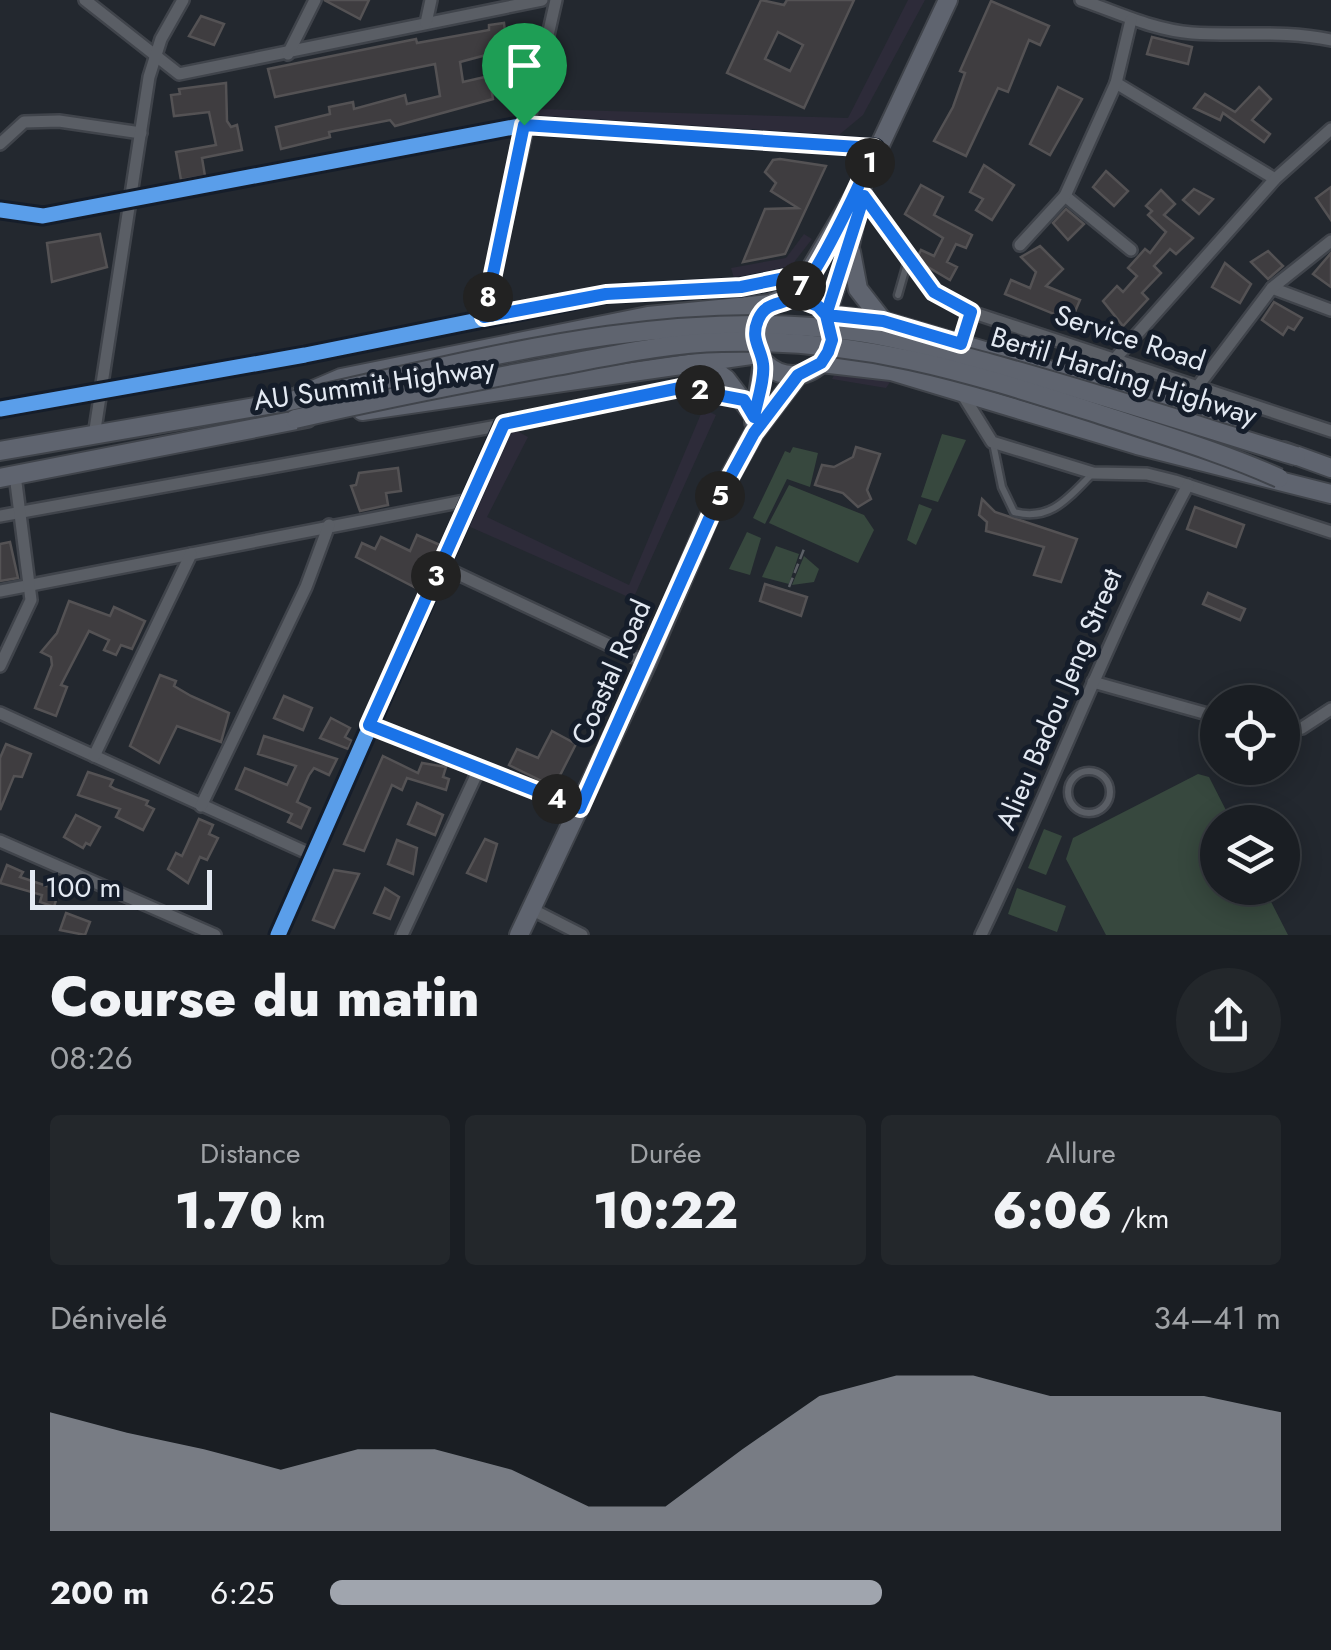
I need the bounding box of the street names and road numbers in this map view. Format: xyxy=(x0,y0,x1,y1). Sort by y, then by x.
street label: Service Road xyxy=(1049,294,1211,382)
street label: Bertil Harding Highway xyxy=(986,316,1263,436)
street label: AU Summit Highway xyxy=(251,347,498,421)
street label: Alieu Badou Jeng Street xyxy=(985,562,1133,836)
street label: Coastal Road xyxy=(561,593,661,751)

